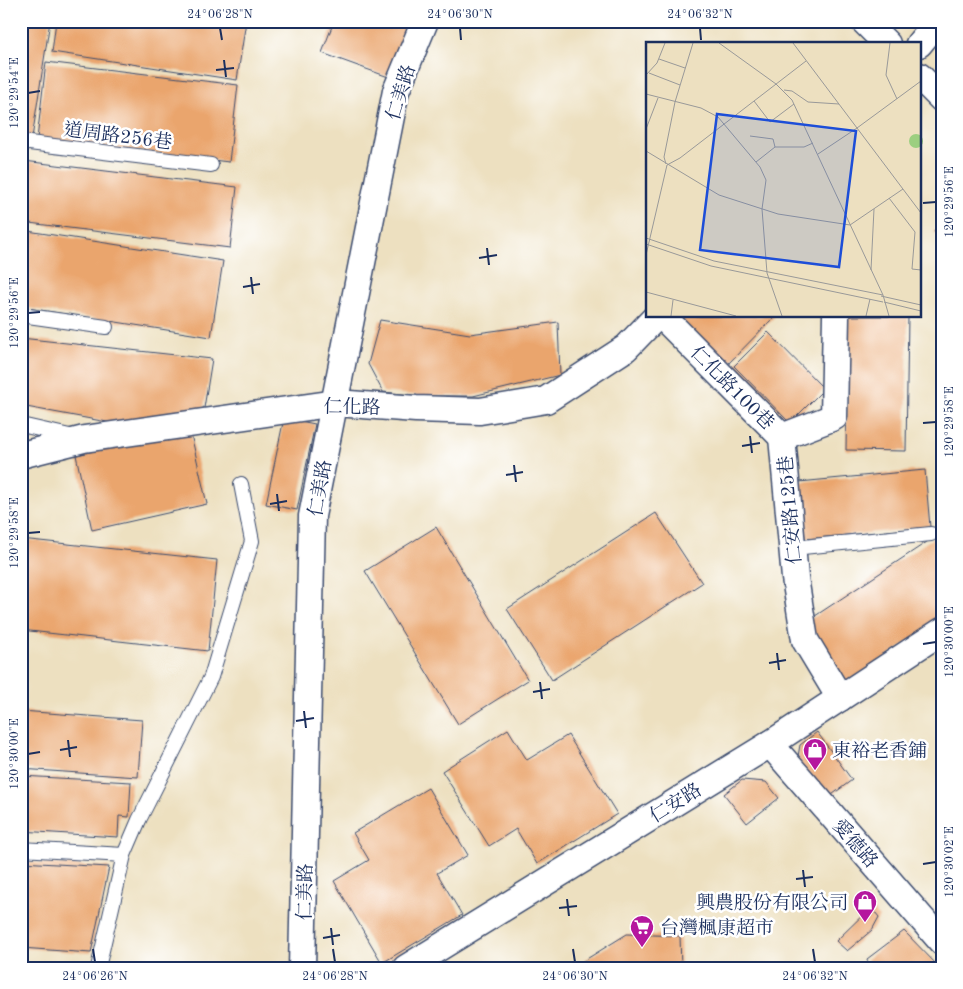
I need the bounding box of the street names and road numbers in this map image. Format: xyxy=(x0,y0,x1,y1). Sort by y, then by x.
street label: 仁美路 xyxy=(383,62,420,123)
street label: 道周路256巷 xyxy=(62,118,173,154)
street label: 仁化路100巷 xyxy=(686,342,778,434)
street label: 仁化路 xyxy=(323,397,381,418)
street label: 仁安路125巷 xyxy=(774,455,806,565)
street label: 仁美路 xyxy=(305,458,336,518)
street label: 仁安路 xyxy=(646,778,706,827)
street label: 愛德路 xyxy=(828,816,881,872)
street label: 仁美路 xyxy=(295,863,316,921)

